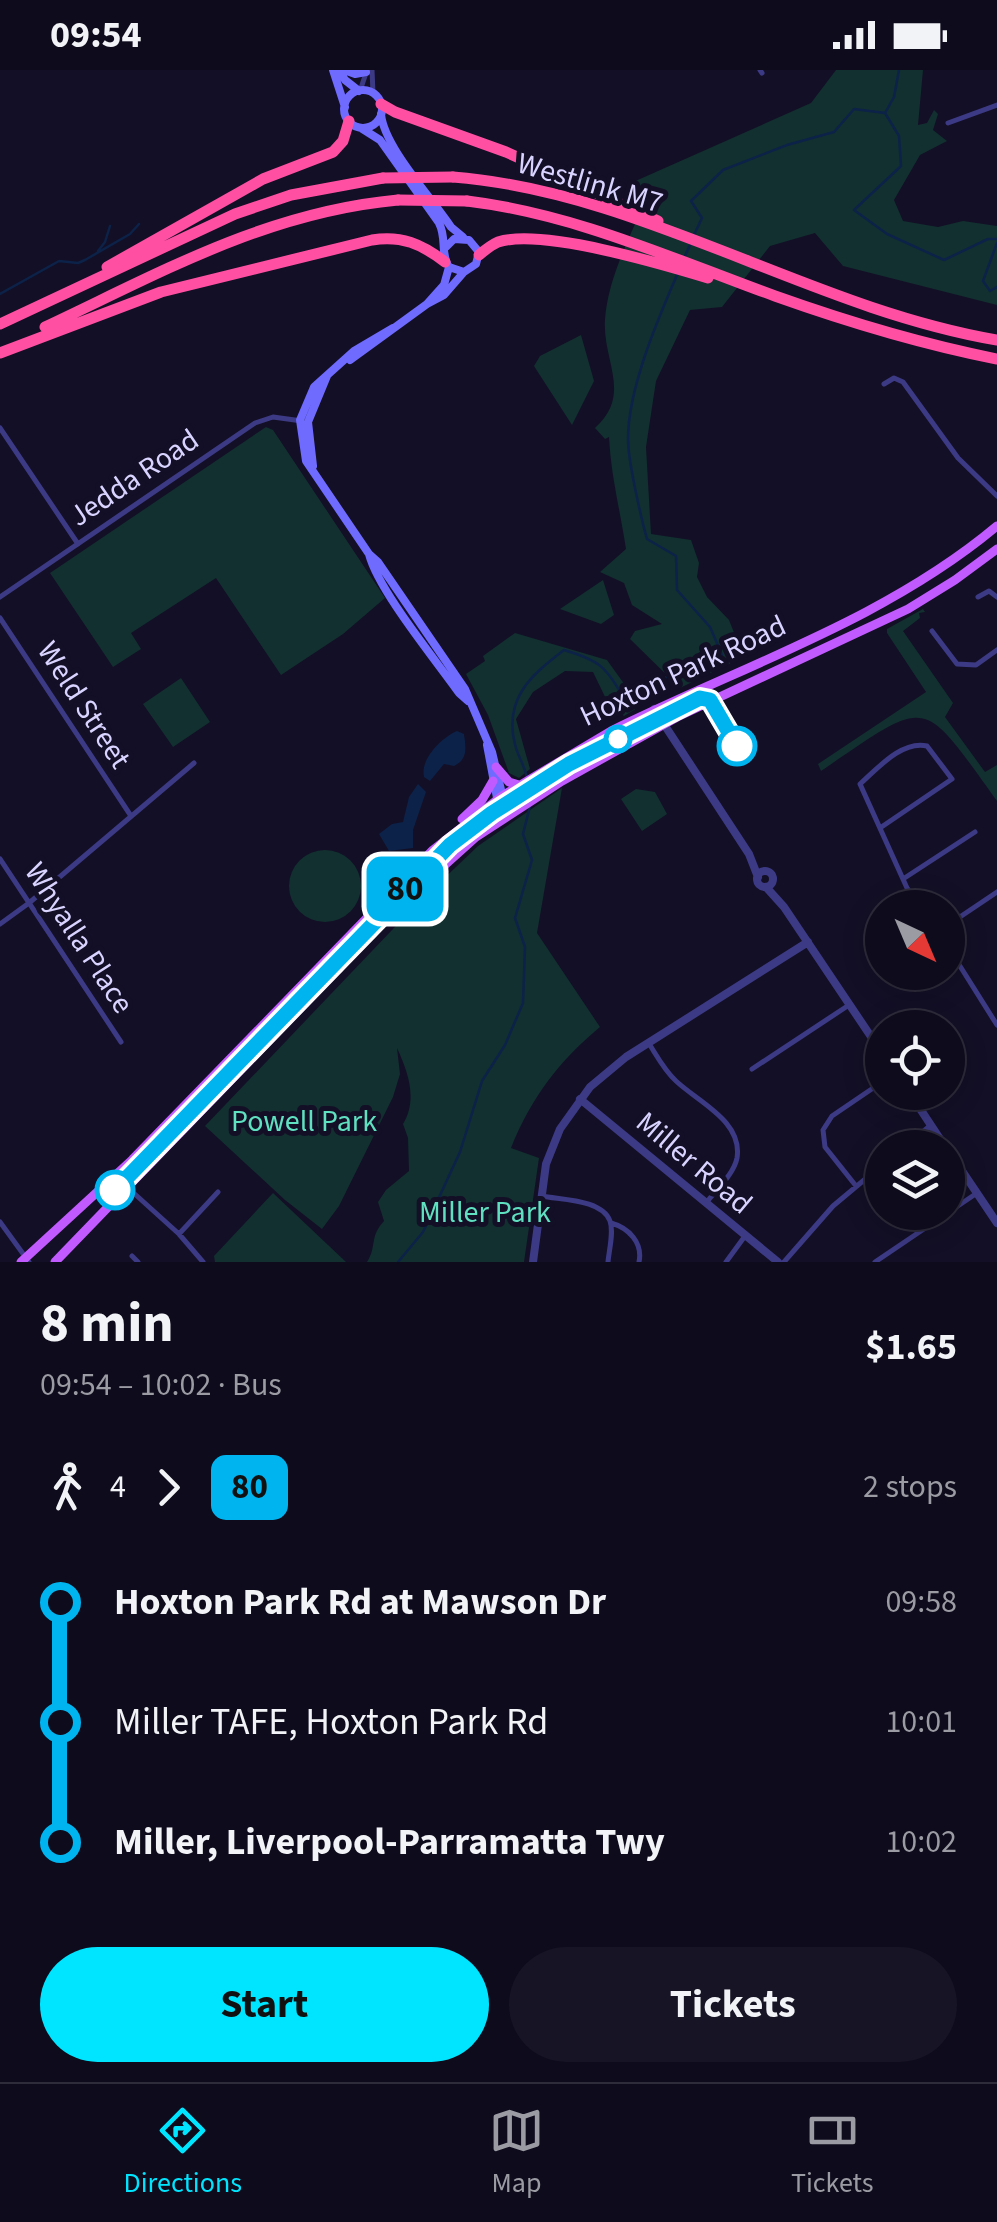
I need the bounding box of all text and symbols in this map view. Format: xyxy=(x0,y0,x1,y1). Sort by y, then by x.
text: 09:54 xyxy=(50,8,142,62)
street label: Westlink M7 xyxy=(512,142,668,224)
street label: Jedda Road xyxy=(61,419,207,537)
street label: Hoxton Park Road xyxy=(573,604,793,738)
street label: Weld Street xyxy=(27,633,141,777)
unlabelled marker xyxy=(605,726,631,752)
unlabelled marker xyxy=(718,727,756,765)
street label: Whyalla Place xyxy=(14,854,144,1022)
line badge: 80 xyxy=(360,856,450,922)
text: 80 xyxy=(387,864,423,914)
north arrow xyxy=(865,890,965,990)
map controls xyxy=(865,890,965,1230)
button: locate xyxy=(865,1010,965,1110)
park label: Powell Park xyxy=(231,1100,377,1143)
street label: Miller Road xyxy=(626,1101,762,1225)
button: layers xyxy=(865,1130,965,1230)
unlabelled marker xyxy=(96,1171,134,1209)
park label: Miller Park xyxy=(419,1191,551,1234)
text: 8 min xyxy=(40,1285,174,1363)
text: $1.65 xyxy=(865,1320,957,1374)
text: 09:54 – 10:02 · Bus xyxy=(40,1362,282,1408)
icon: walk xyxy=(40,1460,95,1515)
icon: forward xyxy=(141,1460,196,1515)
text: 80 xyxy=(231,1462,268,1512)
text: 4 xyxy=(110,1464,126,1510)
text: 2 stops xyxy=(863,1464,957,1510)
text: Hoxton Park Rd at Mawson Dr xyxy=(114,1575,606,1629)
text: 09:58 xyxy=(885,1579,957,1625)
text: Miller TAFE, Hoxton Park Rd xyxy=(114,1695,548,1749)
text: 10:01 xyxy=(885,1699,957,1745)
text: Miller, Liverpool-Parramatta Twy xyxy=(114,1815,665,1869)
text: 10:02 xyxy=(885,1819,957,1865)
button: Start xyxy=(40,1947,489,2062)
button: Tickets xyxy=(509,1947,957,2062)
tab: Directions xyxy=(123,2103,242,2203)
tab: Map xyxy=(489,2103,544,2203)
tab: Tickets xyxy=(791,2103,874,2203)

